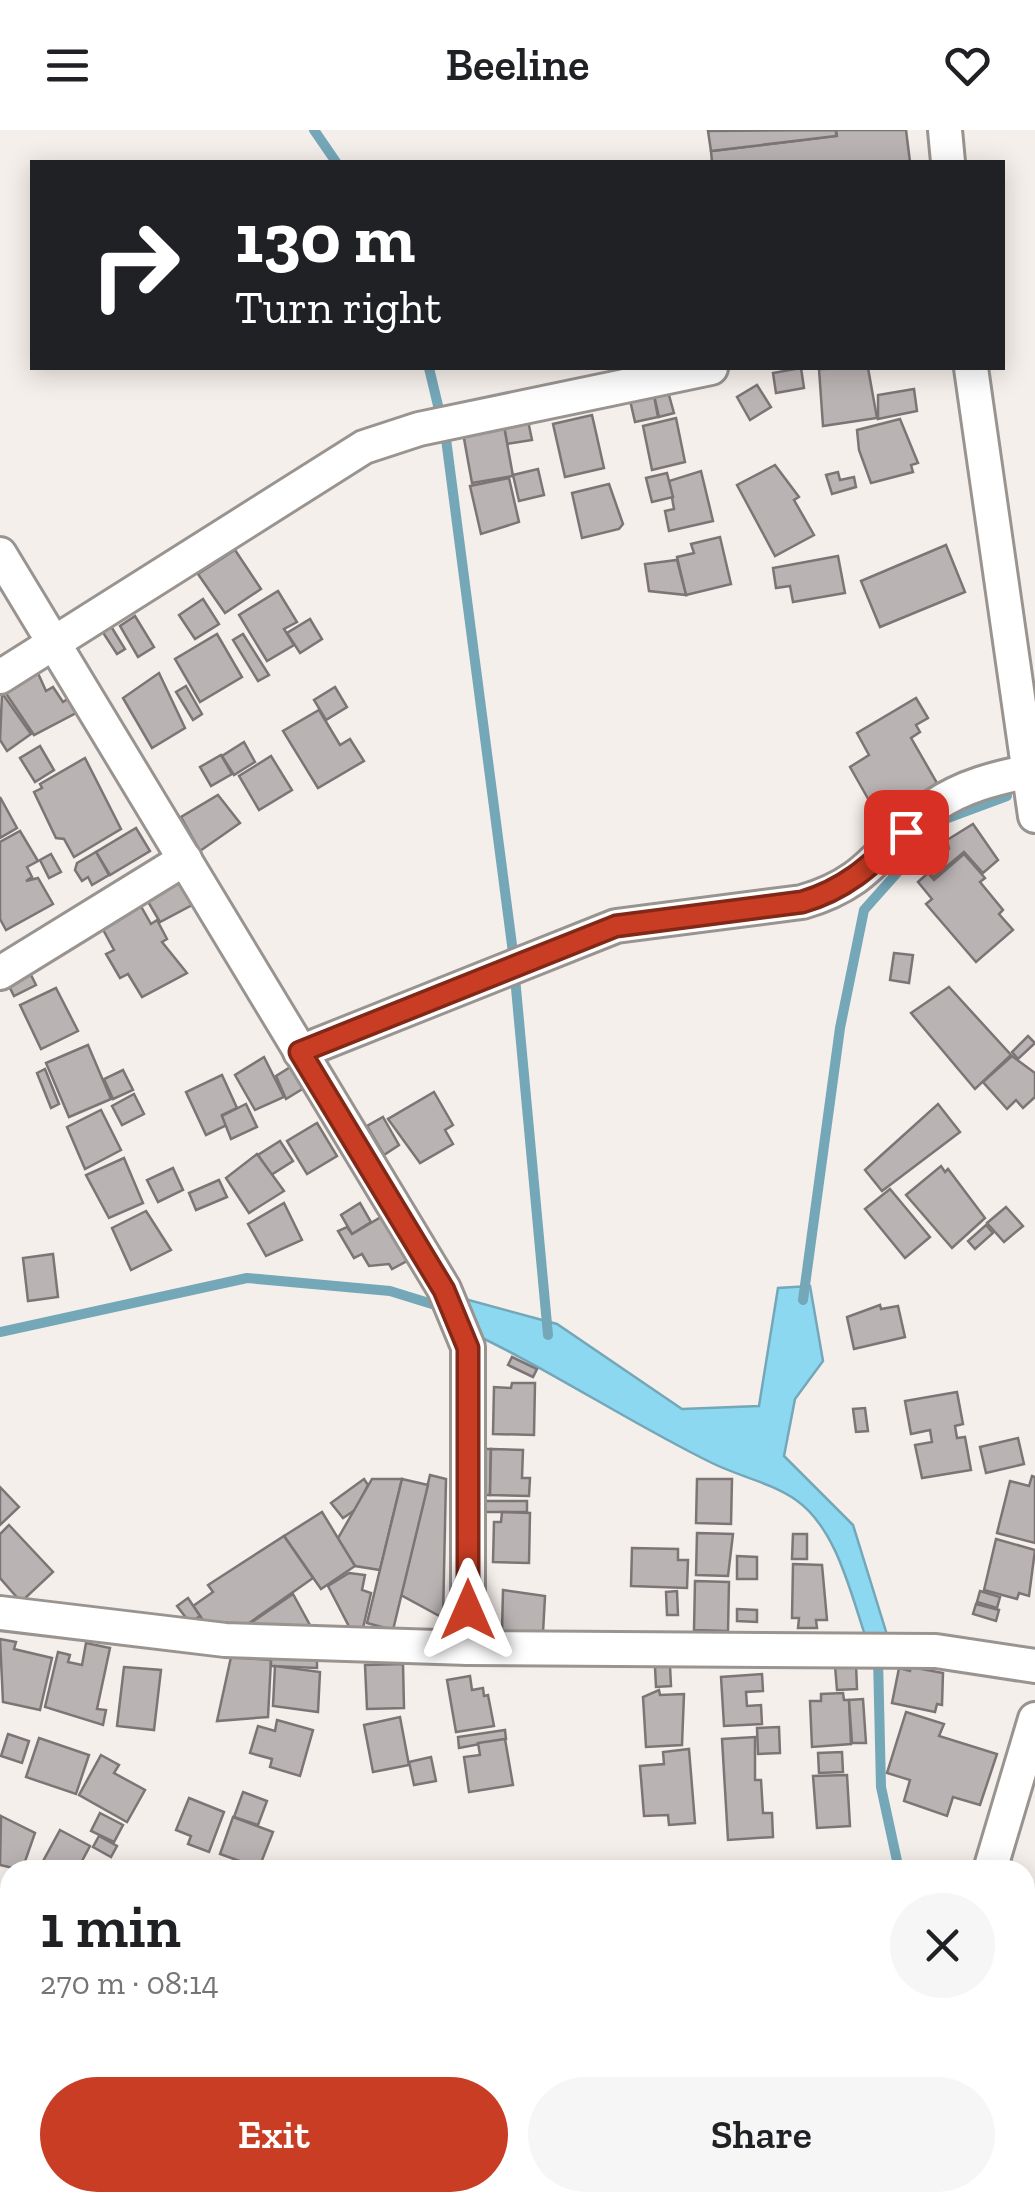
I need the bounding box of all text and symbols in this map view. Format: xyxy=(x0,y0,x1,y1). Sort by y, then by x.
icon: menu xyxy=(40,38,95,93)
text: Beeline xyxy=(445,38,590,92)
icon: heart xyxy=(940,38,995,93)
text: 130 m xyxy=(235,196,415,280)
icon: right xyxy=(70,200,200,330)
text: Turn right xyxy=(235,281,441,335)
pin xyxy=(864,790,949,875)
icon: arrive xyxy=(879,805,934,860)
position arrow xyxy=(416,1558,520,1662)
text: 1 min xyxy=(40,1890,181,1962)
button: close xyxy=(890,1893,995,1998)
text: 270 m · 08:14 xyxy=(40,1964,219,2002)
button: Exit xyxy=(40,2077,508,2192)
button: Share xyxy=(528,2077,995,2192)

